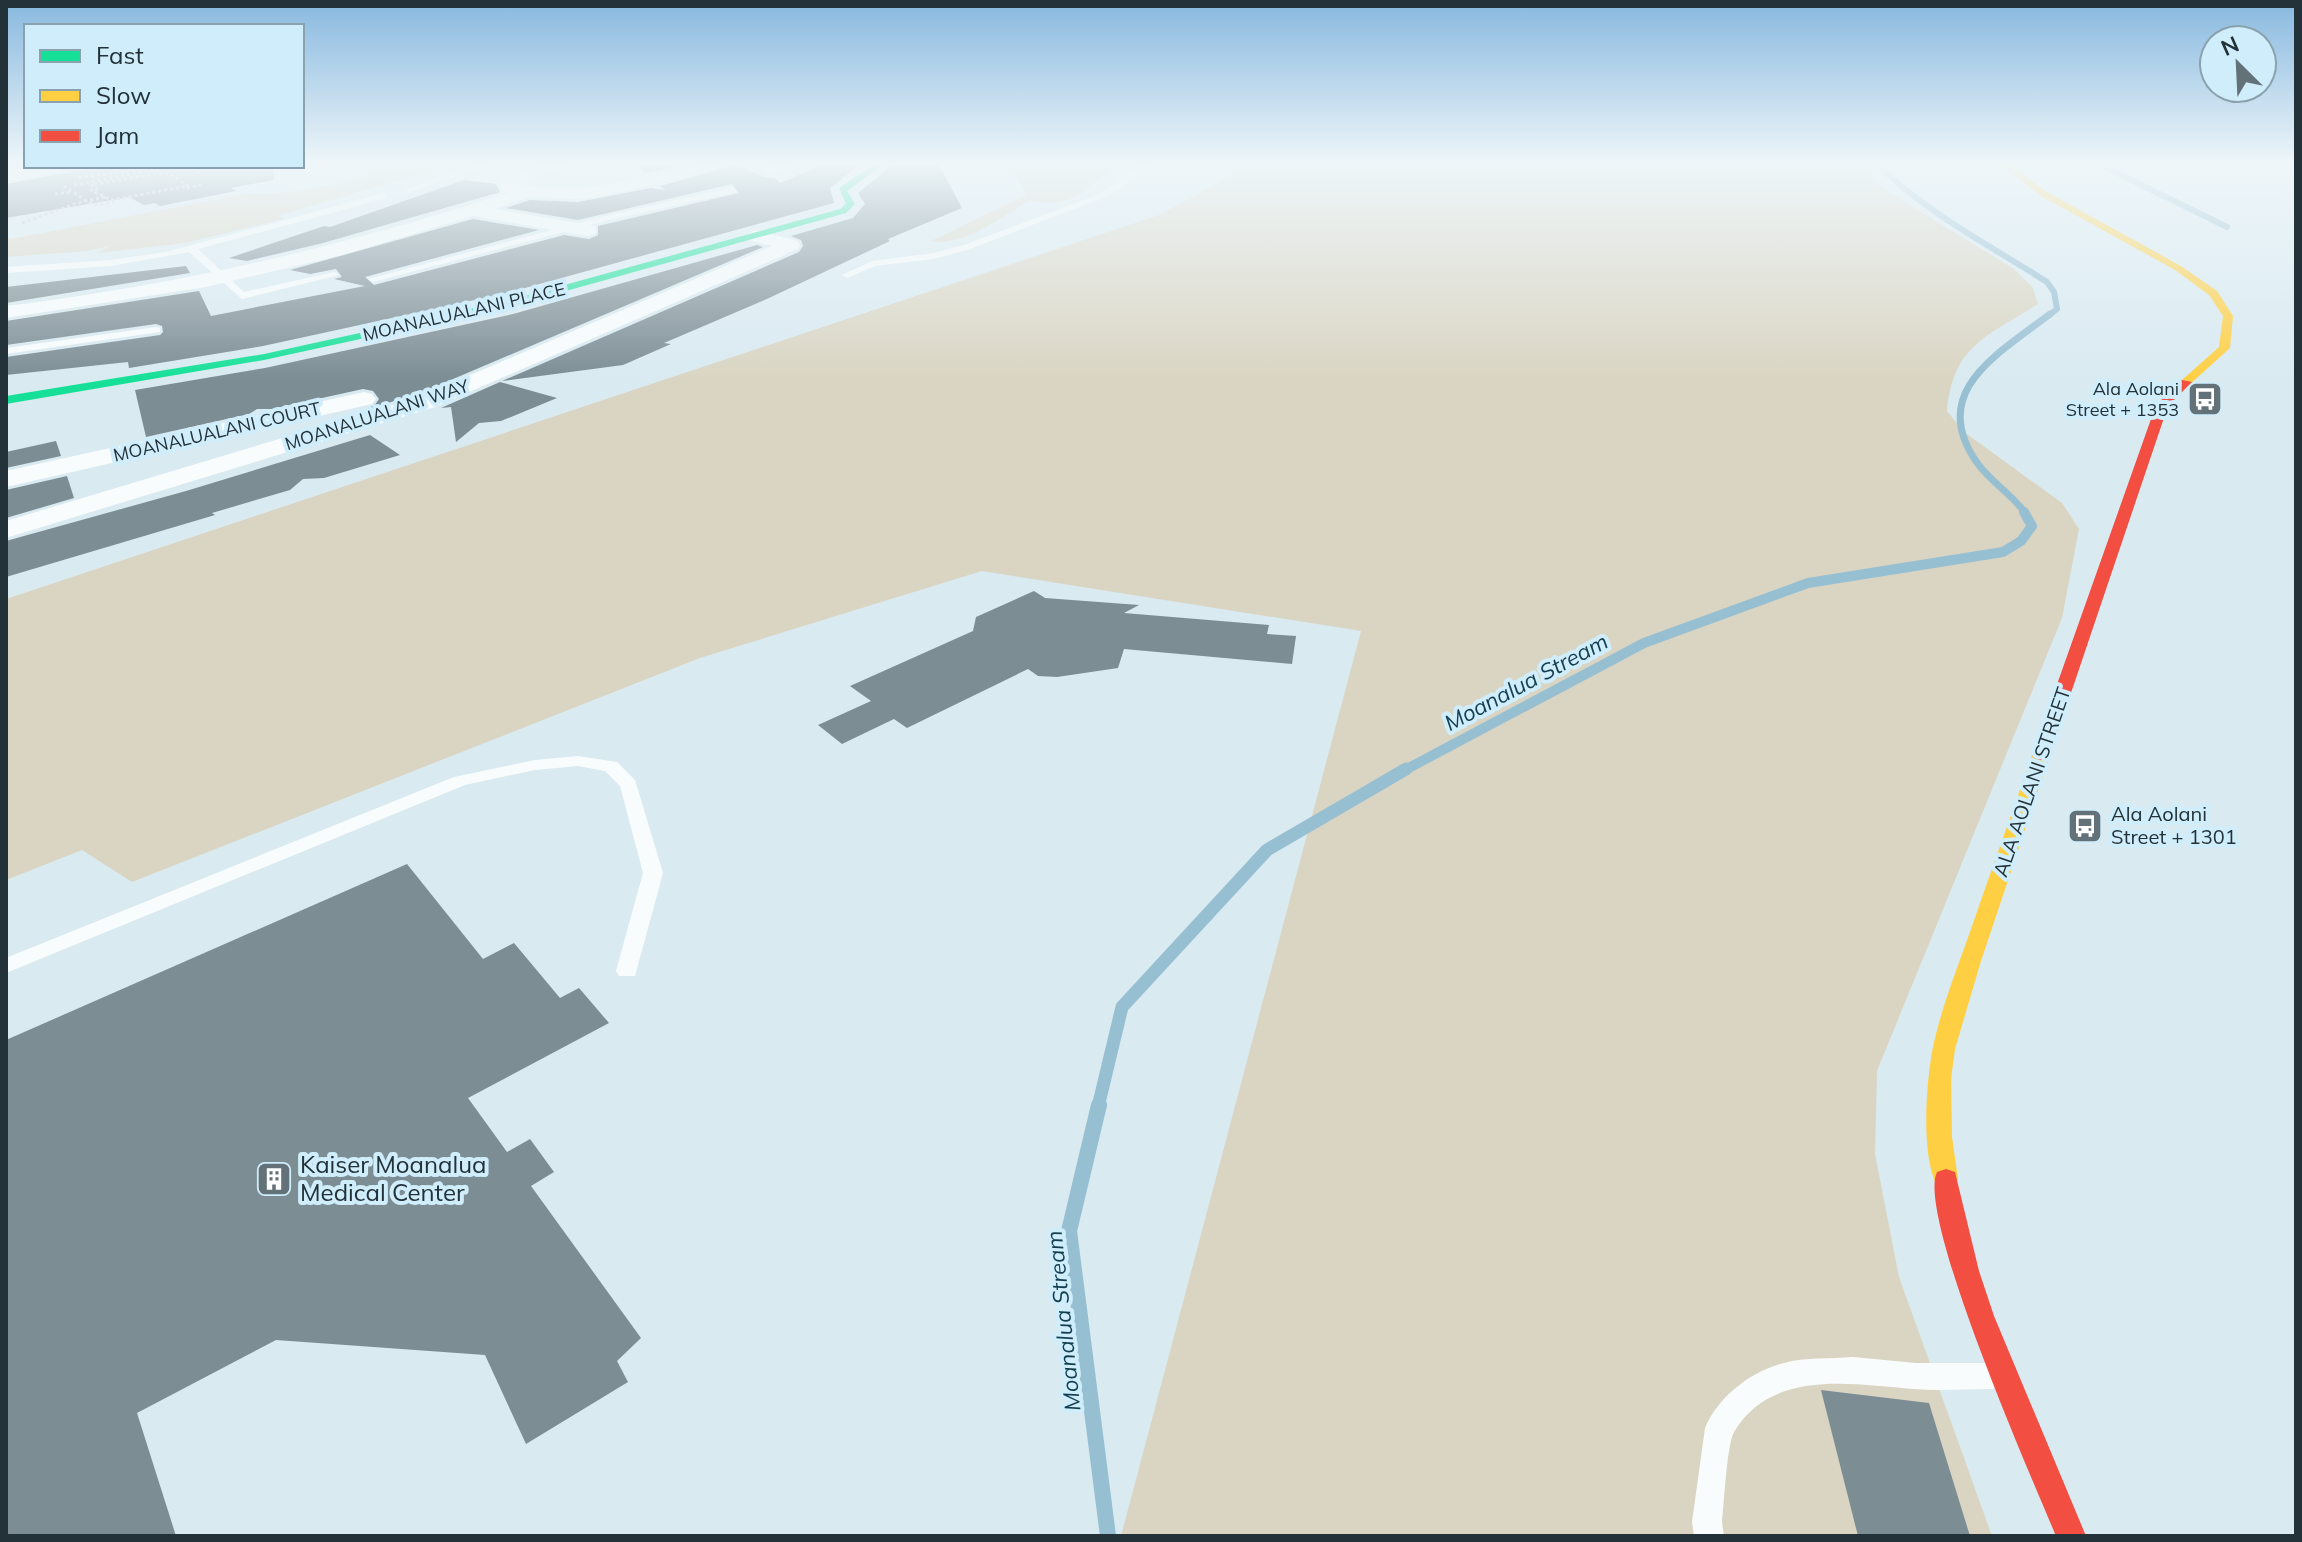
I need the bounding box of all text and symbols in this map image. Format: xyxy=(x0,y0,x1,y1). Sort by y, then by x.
legend xyxy=(24,24,304,168)
north arrow xyxy=(2198,24,2278,104)
text: N xyxy=(2217,30,2243,62)
text: Fast xyxy=(96,40,144,70)
text: Slow xyxy=(96,80,151,110)
text: Jam xyxy=(96,120,139,150)
street label: MOANALUALANI PLACE xyxy=(360,277,567,346)
street label: MOANALUALANI WAY xyxy=(282,374,473,455)
place label: Ala Aolani Street + 1353 xyxy=(2066,377,2179,421)
bus stop icon: Ala Aolani Street + 1353 xyxy=(2186,380,2224,418)
street label: MOANALUALANI COURT xyxy=(111,396,323,467)
water label: Moanalua Stream xyxy=(1439,627,1613,737)
street label: ALA AOLANI STREET xyxy=(1987,684,2076,880)
place label: Ala Aolani Street + 1301 xyxy=(2111,801,2237,849)
bus stop icon: Ala Aolani Street + 1301 xyxy=(2066,807,2104,845)
place label: Kaiser Moanalua Medical Center xyxy=(300,1149,486,1207)
building icon: Kaiser Moanalua Medical Center xyxy=(255,1160,293,1198)
water label: Moanalua Stream xyxy=(1040,1229,1086,1413)

